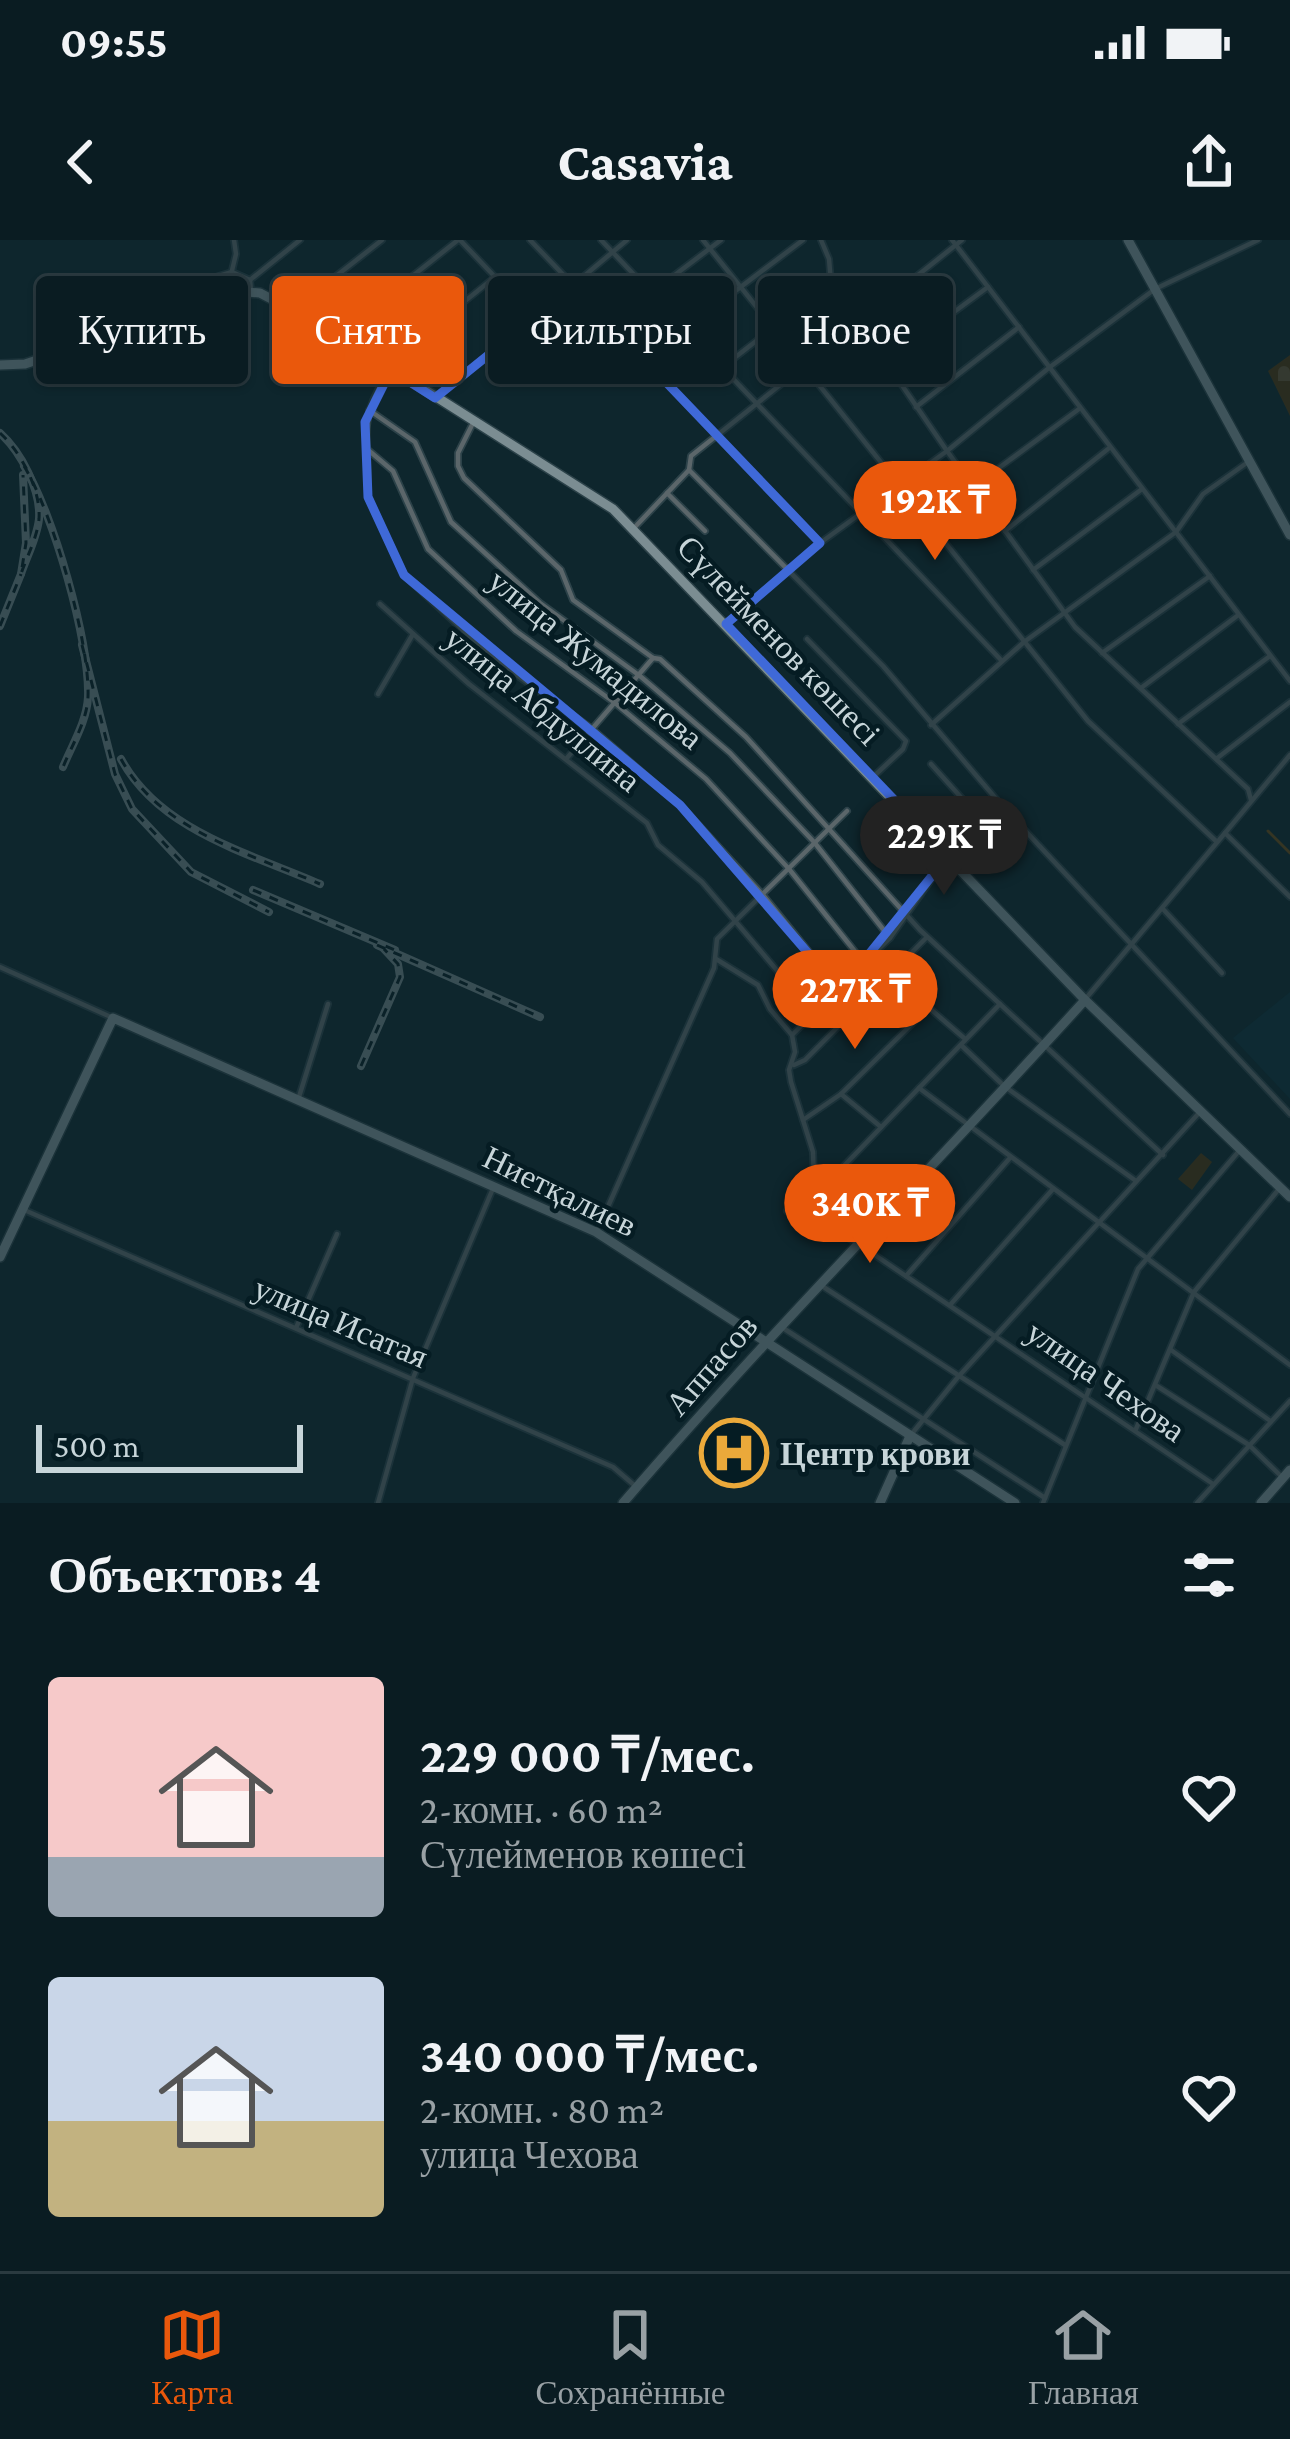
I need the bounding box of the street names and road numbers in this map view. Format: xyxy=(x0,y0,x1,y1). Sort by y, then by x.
street label: Сүлейменов көшесі xyxy=(670,528,888,752)
street label: улица Жумадилова xyxy=(482,561,711,757)
street label: улица Абдуллина xyxy=(438,619,648,799)
street label: Ниетқалиев xyxy=(477,1138,643,1244)
street label: улица Исатая xyxy=(249,1269,433,1375)
street label: Аппасов xyxy=(658,1307,764,1423)
street label: улица Чехова xyxy=(1020,1313,1193,1449)

